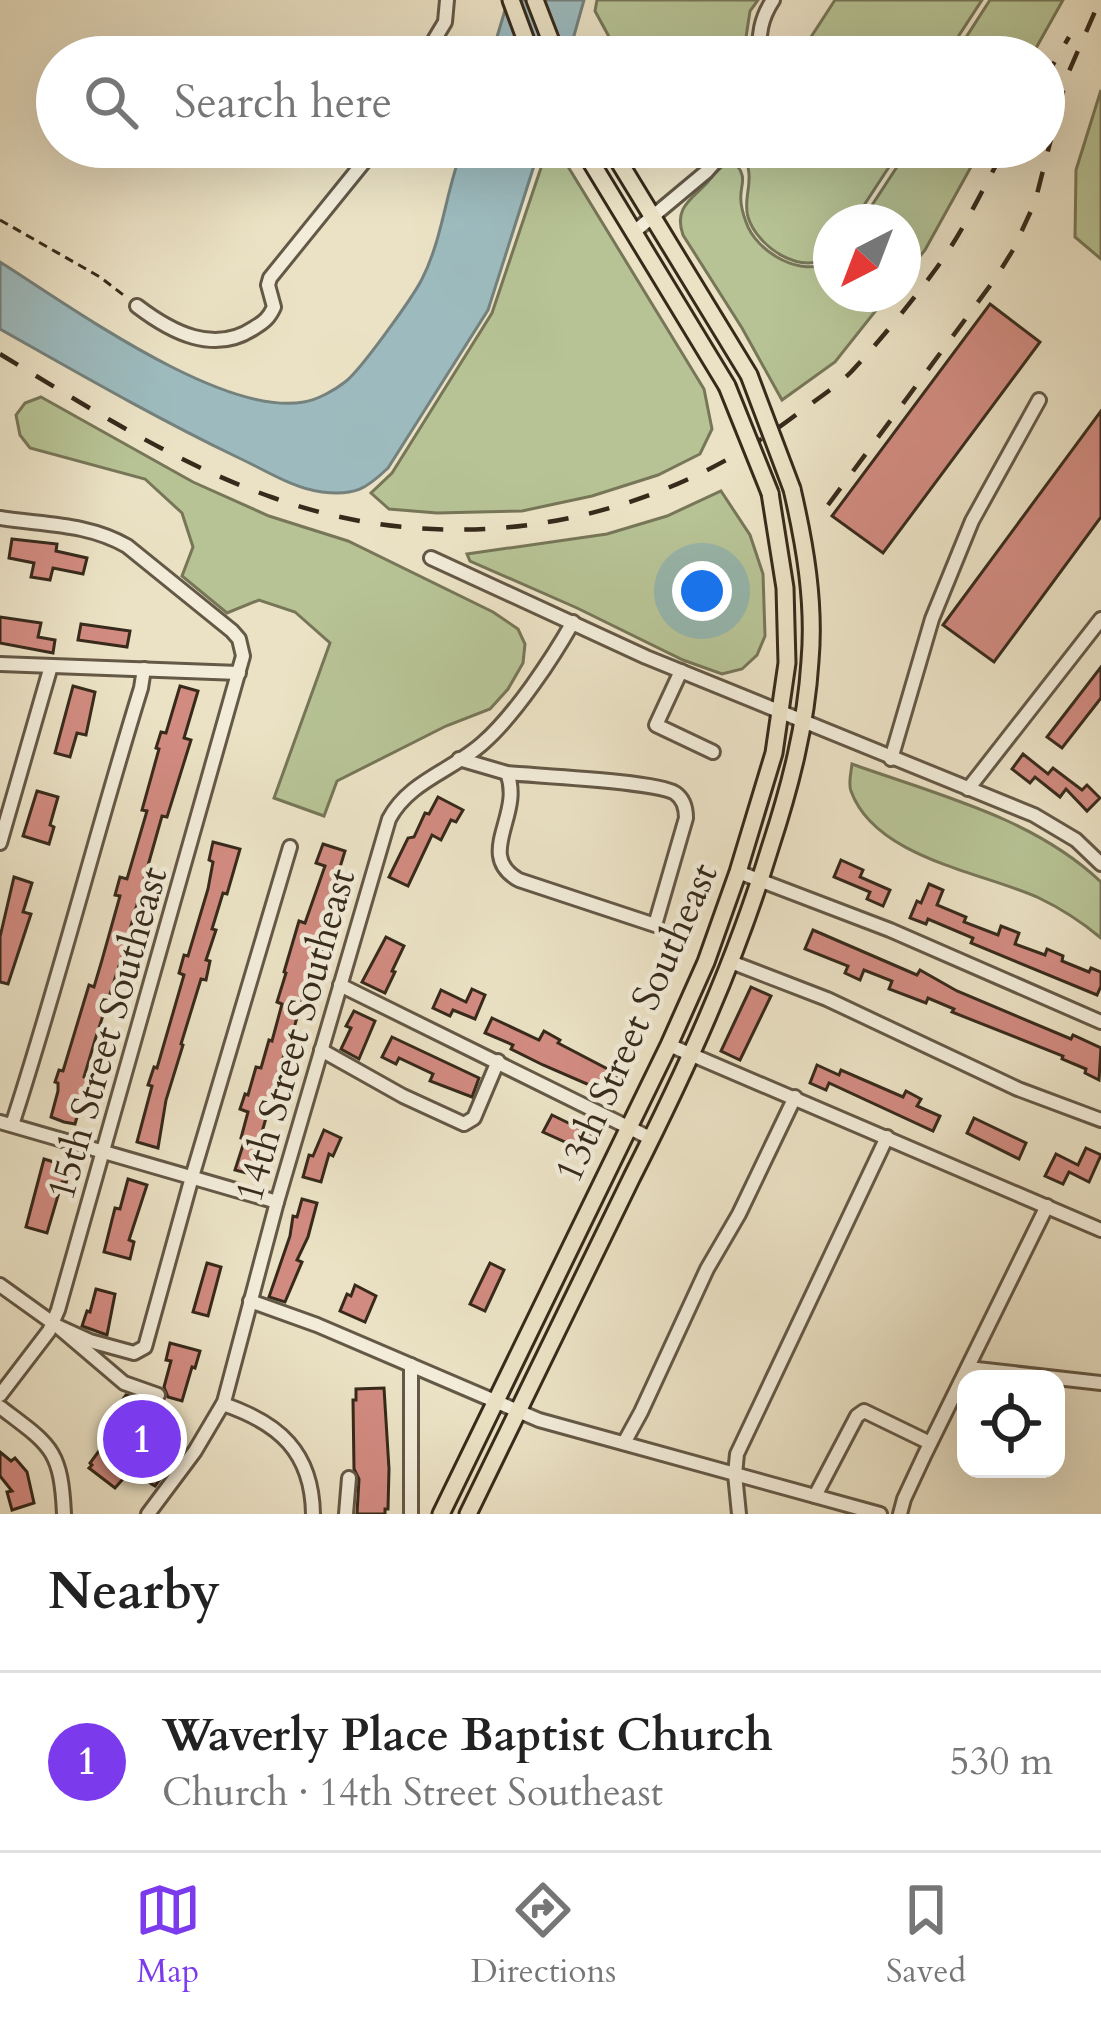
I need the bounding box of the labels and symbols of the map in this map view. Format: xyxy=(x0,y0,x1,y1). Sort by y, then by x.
north arrow xyxy=(813,204,921,312)
your location xyxy=(672,561,732,621)
street label: 13th Street Southeast xyxy=(542,855,731,1191)
street label: 15th Street Southeast xyxy=(35,861,180,1206)
street label: 14th Street Southeast xyxy=(223,863,368,1208)
pin: 1 xyxy=(103,1394,181,1484)

